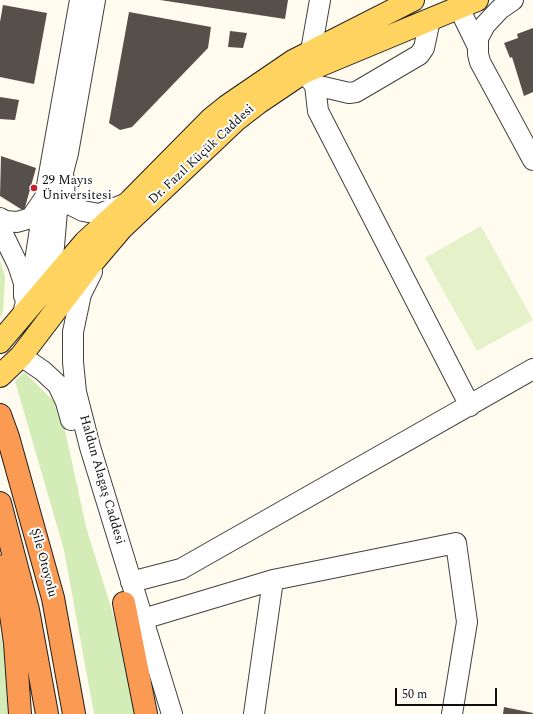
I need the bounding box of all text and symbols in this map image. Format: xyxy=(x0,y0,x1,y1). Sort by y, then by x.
street label: Dr. Fazıl Küçük Caddesi xyxy=(146,102,258,208)
place label: 29 Mayıs Üniversitesi xyxy=(42,173,112,204)
marker: 29 Mayıs Üniversitesi xyxy=(29,183,39,193)
street label: Haldun Alagaş Caddesi xyxy=(75,413,127,547)
street label: Şile Otoyolu xyxy=(26,527,60,599)
scale bar xyxy=(397,680,499,706)
text: 50 m xyxy=(402,685,427,704)

